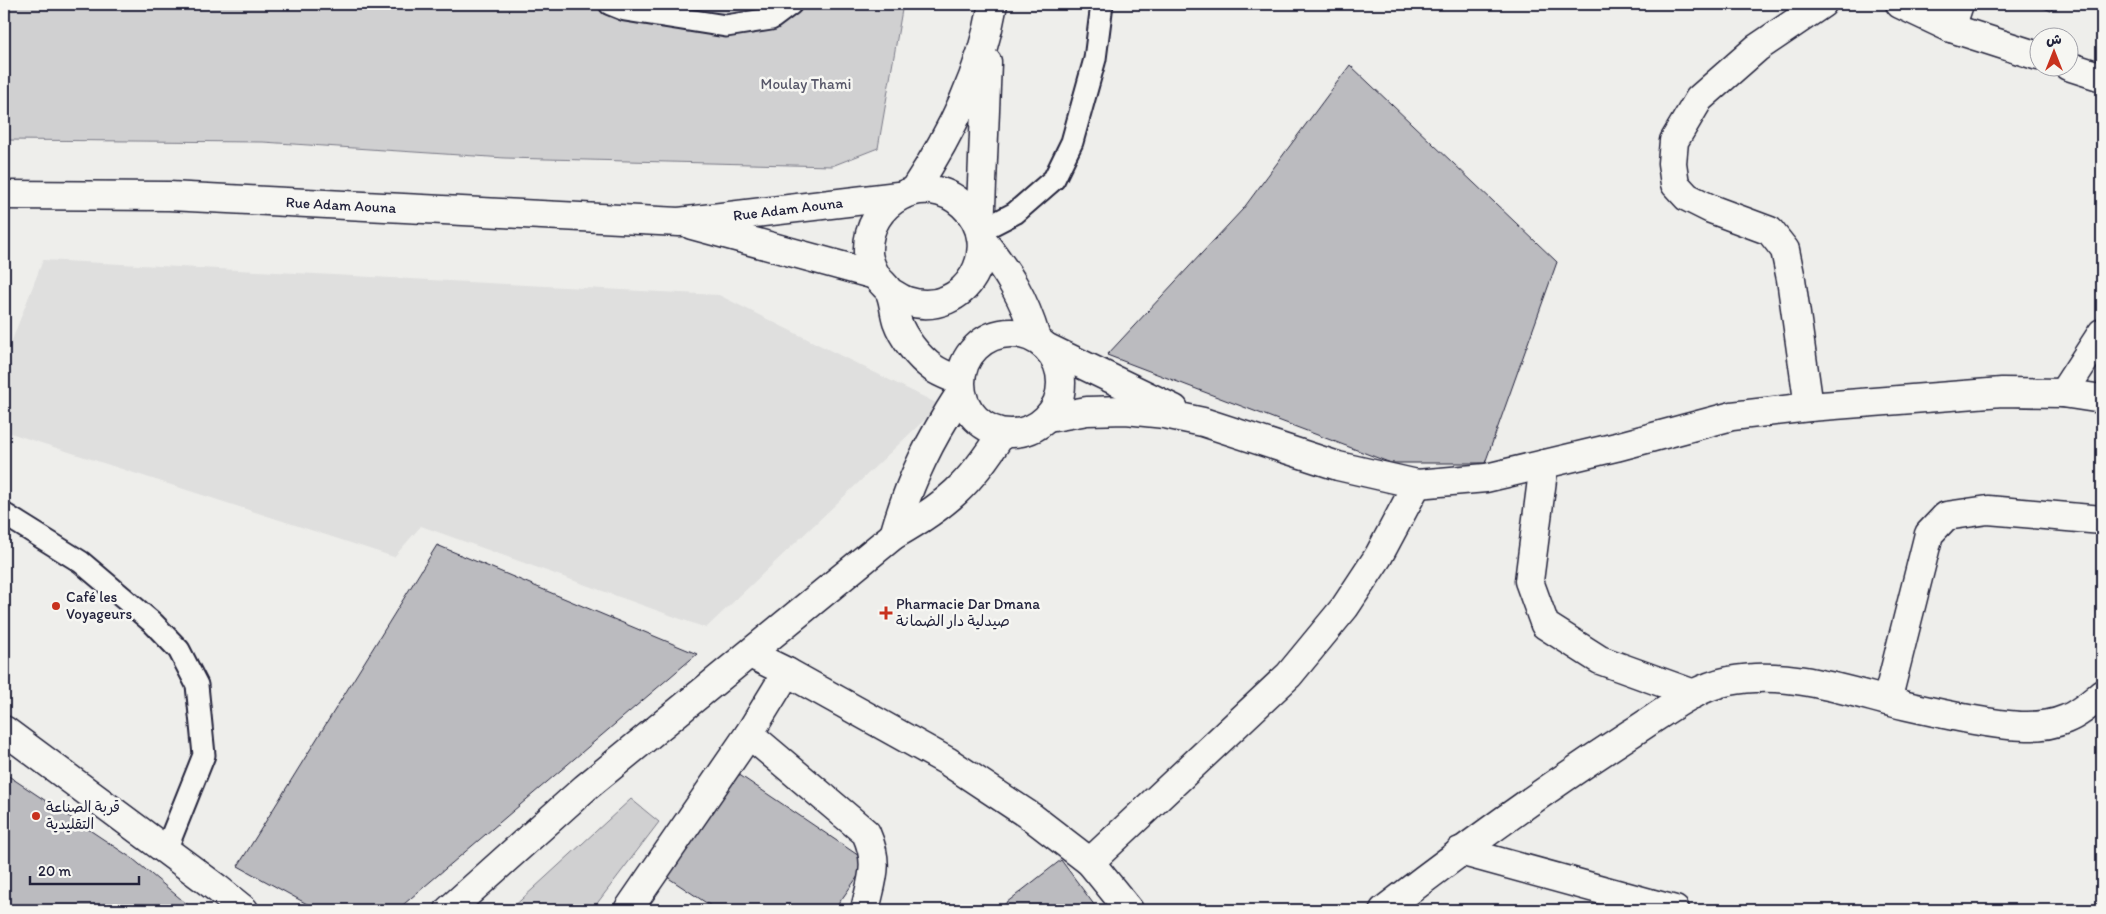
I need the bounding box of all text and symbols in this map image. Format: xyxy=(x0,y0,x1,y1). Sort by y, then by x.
north arrow xyxy=(2028,28,2078,78)
text: ش xyxy=(2046,31,2062,48)
park label: Moulay Thami xyxy=(761,75,851,93)
street label: Rue Adam Aouna xyxy=(285,193,397,217)
street label: Rue Adam Aouna xyxy=(732,193,844,225)
place label: Café les Voyageurs xyxy=(66,588,132,623)
place label: Pharmacie Dar Dmana صيدلية دار الضمانة xyxy=(896,595,1040,630)
marker: Café les Voyageurs xyxy=(50,600,62,612)
marker: Pharmacie Dar Dmana صيدلية دار الضمانة xyxy=(880,607,892,619)
place label: قربة الصناعة التقليدية xyxy=(46,798,120,833)
marker: قربة الصناعة التقليدية xyxy=(30,810,42,822)
scale bar xyxy=(30,854,139,886)
text: 20 m xyxy=(38,862,72,880)

